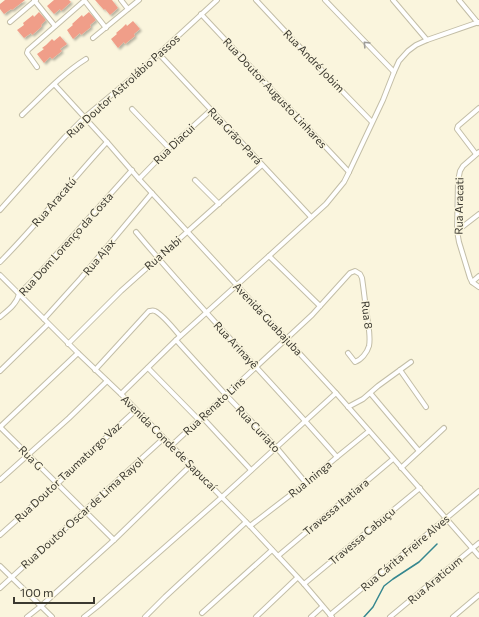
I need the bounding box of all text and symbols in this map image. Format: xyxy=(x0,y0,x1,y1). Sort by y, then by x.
street label: Rua André Jobim xyxy=(280,27,348,95)
street label: Rua Doutor Astrolábio Passos xyxy=(63,31,182,140)
street label: Rua Doutor Augusto Linhares xyxy=(221,35,330,150)
one-way arrow xyxy=(363,41,371,49)
street label: Rua Grão-Pará xyxy=(206,104,265,167)
street label: Rua Diacui xyxy=(150,121,197,167)
street label: Rua Aracatú xyxy=(29,174,78,229)
street label: Rua Aracati xyxy=(451,177,466,235)
street label: Rua Dom Lorenço da Costa xyxy=(16,189,115,298)
street label: Rua Nabi xyxy=(142,233,184,272)
street label: Rua Ajax xyxy=(80,236,118,277)
street label: Avenida Guabajuba xyxy=(231,279,306,358)
street label: Rua 8 xyxy=(359,300,376,330)
street label: Rua Arinayê xyxy=(211,319,261,371)
street label: Rua Renato Lins xyxy=(180,374,247,438)
street label: Avenida Conde de Sapucaí xyxy=(119,392,221,494)
street label: Rua Curiato xyxy=(233,403,284,455)
street label: Rua Doutor Taumaturgo Vaz xyxy=(12,419,124,524)
street label: Rua G xyxy=(16,443,46,473)
street label: Rua Doutor Oscar de Lima Rayol xyxy=(18,454,145,571)
street label: Rua Ininga xyxy=(286,457,334,500)
street label: Travessa Itatiara xyxy=(300,475,371,538)
street label: Travessa Cabuçu xyxy=(326,504,398,567)
street label: Rua Cárita Freire Alves xyxy=(358,512,452,594)
street label: Rua Araticum xyxy=(405,553,465,606)
scale bar xyxy=(14,579,94,605)
text: 100 m xyxy=(20,585,54,599)

